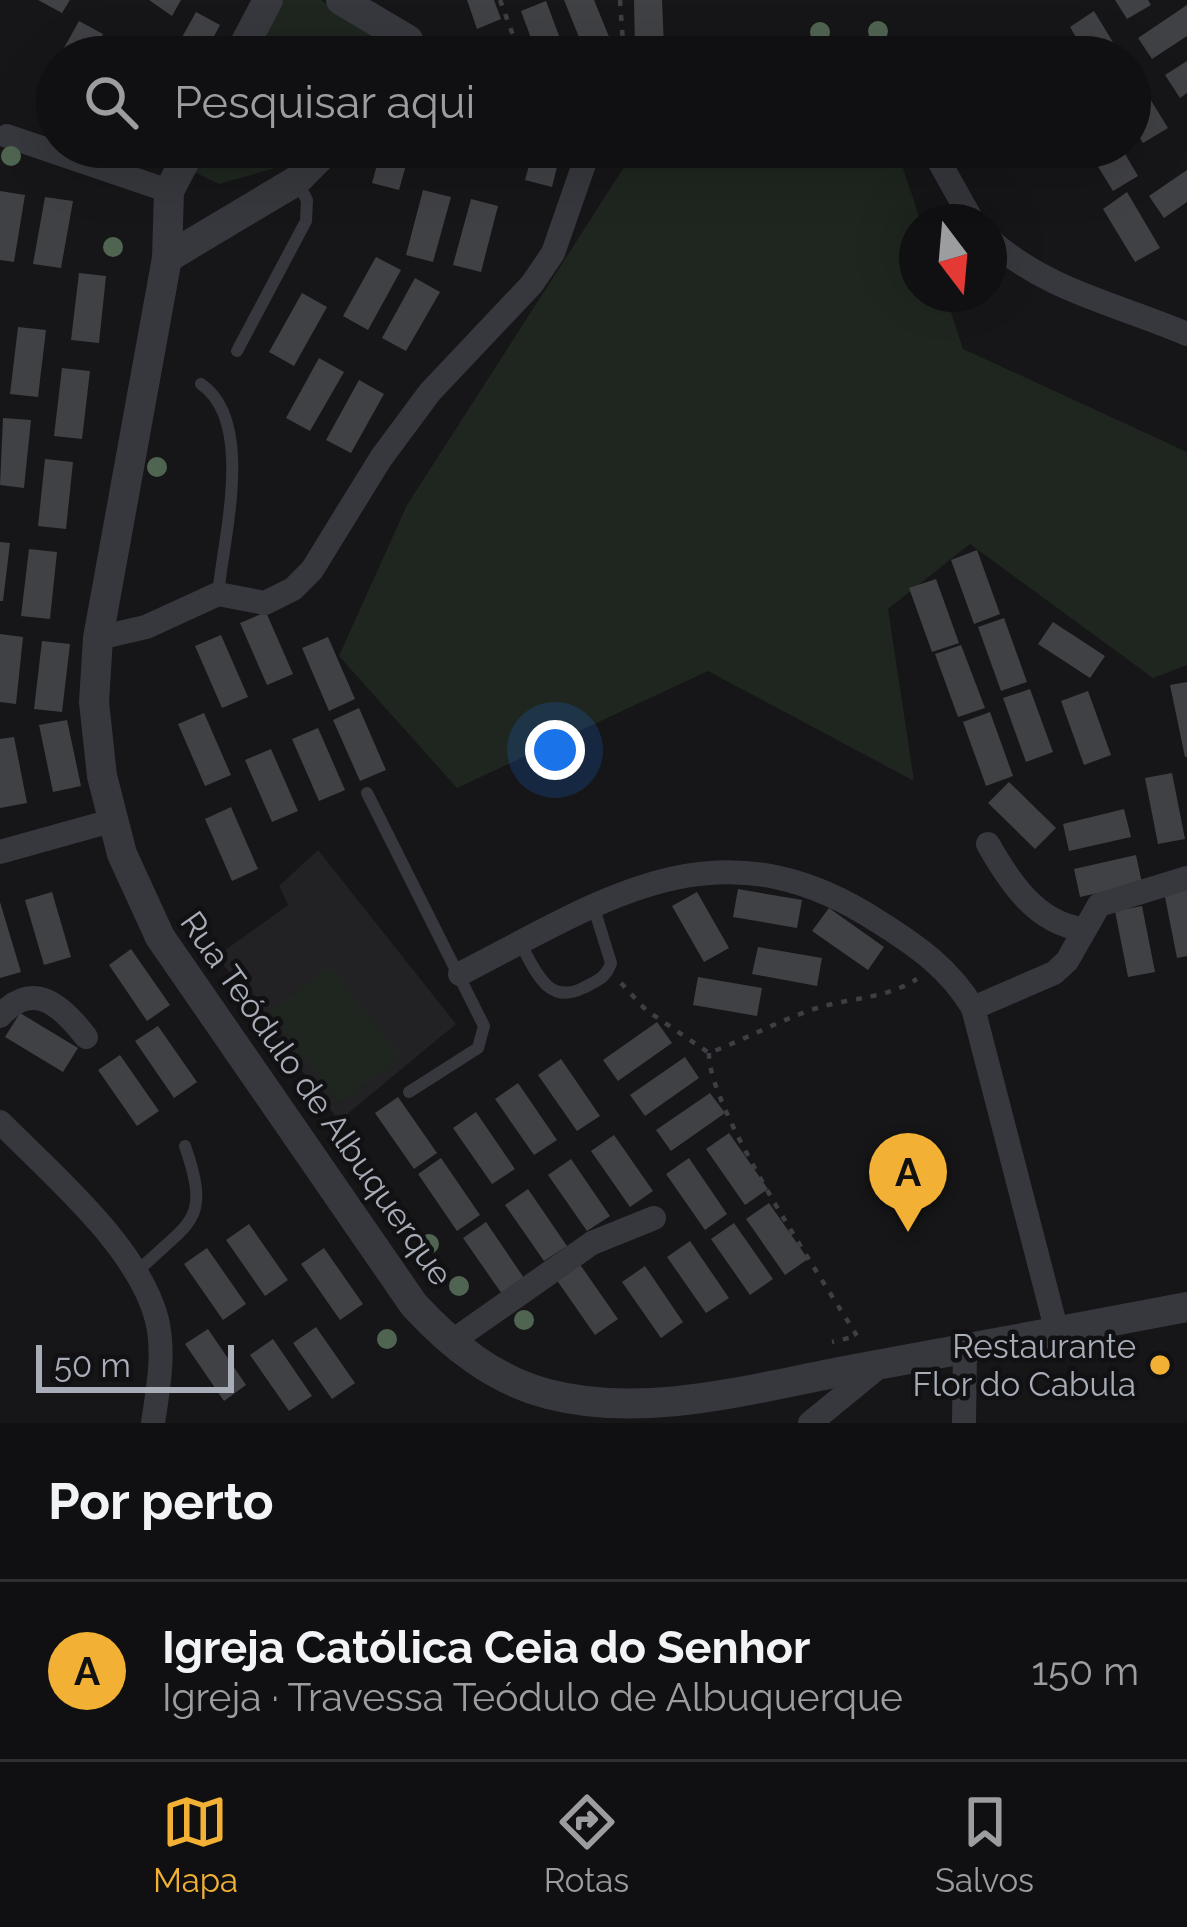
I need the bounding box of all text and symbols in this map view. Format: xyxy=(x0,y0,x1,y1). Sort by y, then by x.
search box xyxy=(36,36,1151,168)
icon: search xyxy=(78,69,144,135)
text: Pesquisar aqui xyxy=(174,76,475,129)
north arrow xyxy=(899,204,1007,312)
your location xyxy=(525,720,585,780)
street label: Rua Teódulo de Albuquerque xyxy=(172,904,461,1293)
pin: A xyxy=(869,1133,947,1232)
place label: Restaurante Flor do Cabula xyxy=(913,1327,1136,1404)
scale bar xyxy=(36,1339,234,1392)
text: 50 m xyxy=(54,1346,131,1385)
marker: Restaurante Flor do Cabula xyxy=(1147,1352,1173,1378)
text: Por perto xyxy=(48,1471,274,1531)
text: Igreja Católica Ceia do Senhor xyxy=(162,1621,810,1674)
text: A xyxy=(74,1648,100,1694)
text: 150 m xyxy=(1031,1648,1139,1694)
text: Igreja · Travessa Teódulo de Albuquerque xyxy=(162,1674,903,1720)
tab: Mapa xyxy=(153,1789,238,1900)
tab: Rotas xyxy=(544,1789,629,1900)
tab: Salvos xyxy=(935,1789,1034,1900)

